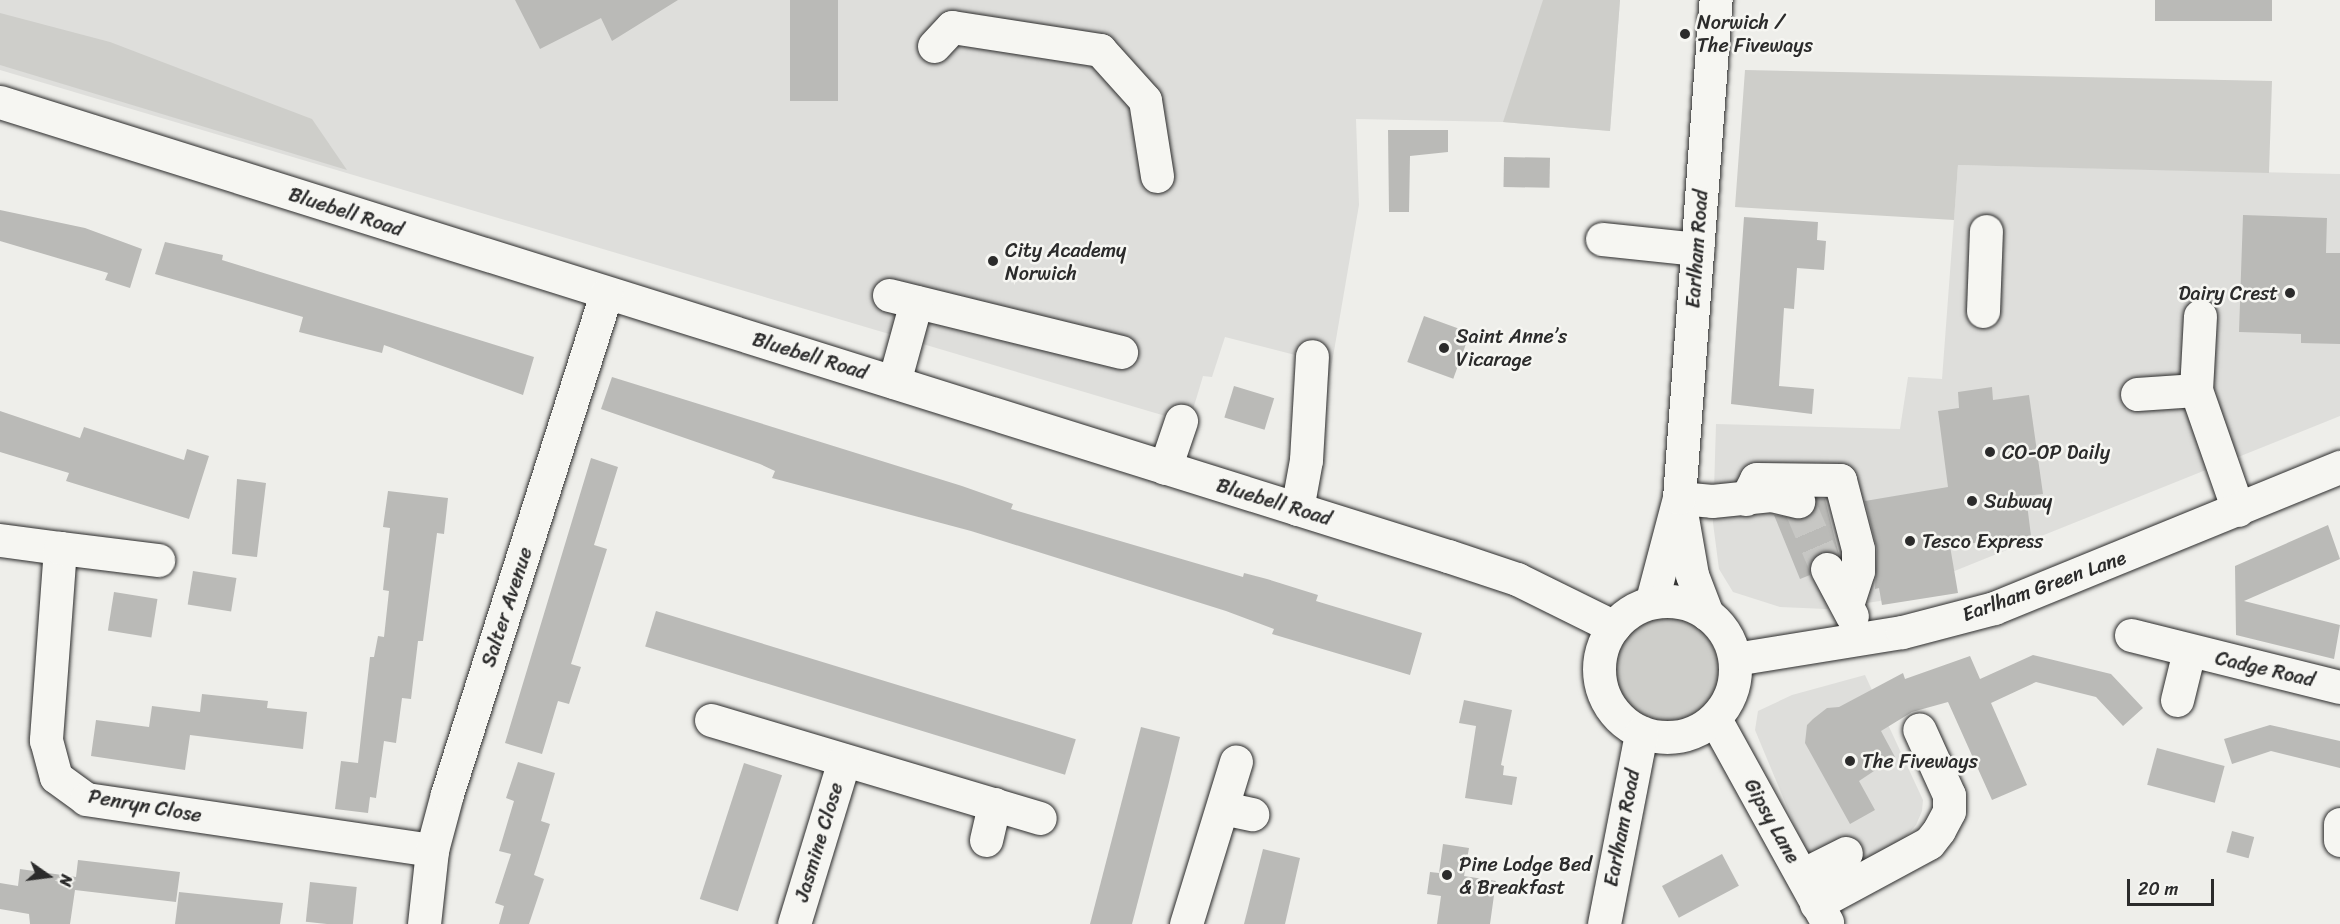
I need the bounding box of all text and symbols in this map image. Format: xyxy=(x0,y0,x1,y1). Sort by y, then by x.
place label: Norwich / The Fiveways xyxy=(1697,11,1813,58)
marker: Norwich / The Fiveways xyxy=(1678,27,1692,41)
street label: Bluebell Road xyxy=(286,182,406,242)
street label: Earlham Road xyxy=(1681,189,1713,309)
place label: City Academy Norwich xyxy=(1005,238,1127,285)
marker: City Academy Norwich xyxy=(986,254,1000,268)
place label: Dairy Crest xyxy=(2178,281,2278,305)
marker: Dairy Crest xyxy=(2283,286,2297,300)
place label: Saint Anne’s Vicarage xyxy=(1456,324,1566,371)
street label: Bluebell Road xyxy=(750,327,870,385)
marker: Saint Anne’s Vicarage xyxy=(1437,341,1451,355)
place label: CO-OP Daily xyxy=(2002,440,2110,464)
marker: CO-OP Daily xyxy=(1983,445,1997,459)
street label: Bluebell Road xyxy=(1214,473,1334,531)
place label: Subway xyxy=(1984,489,2052,513)
marker: Subway xyxy=(1965,494,1979,508)
place label: Tesco Express xyxy=(1922,529,2045,553)
marker: Tesco Express xyxy=(1903,534,1917,548)
street label: Salter Avenue xyxy=(476,544,538,670)
street label: Earlham Green Lane xyxy=(1958,545,2130,627)
street label: Cadge Road xyxy=(2213,646,2317,692)
place label: The Fiveways xyxy=(1862,749,1978,773)
marker: The Fiveways xyxy=(1843,754,1857,768)
street label: Earlham Road xyxy=(1599,767,1645,889)
street label: Gipsy Lane xyxy=(1739,774,1805,868)
street label: Jasmine Close xyxy=(790,780,848,904)
street label: Penryn Close xyxy=(86,784,204,828)
north arrow xyxy=(18,846,78,906)
place label: Pine Lodge Bed & Breakfast xyxy=(1459,852,1592,899)
scale bar xyxy=(2130,867,2217,905)
marker: Pine Lodge Bed & Breakfast xyxy=(1440,868,1454,882)
text: N xyxy=(51,872,81,889)
text: 20 m xyxy=(2138,873,2178,905)

